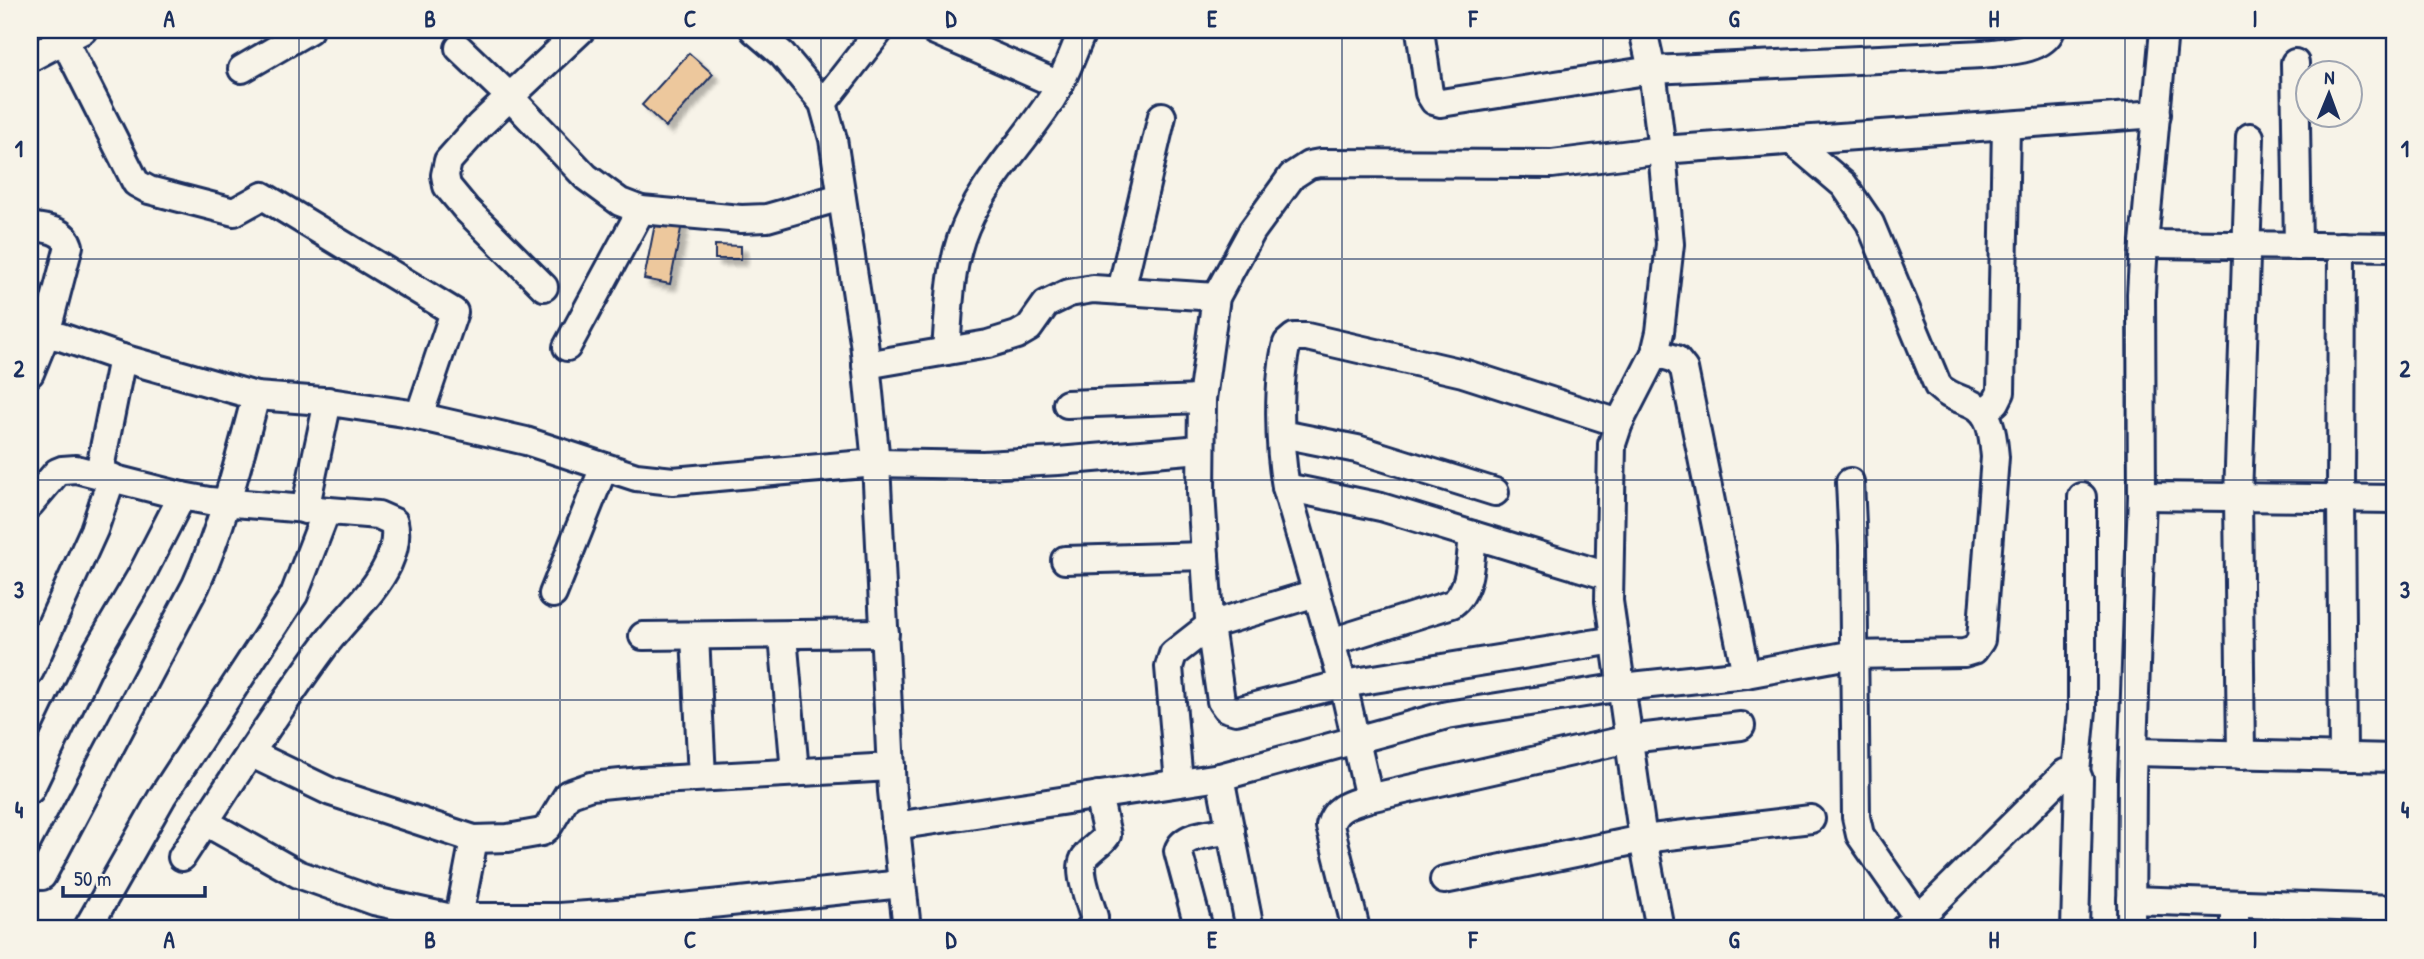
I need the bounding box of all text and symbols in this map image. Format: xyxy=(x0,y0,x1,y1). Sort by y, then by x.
text: A xyxy=(163,3,175,34)
text: B xyxy=(424,3,436,34)
text: C xyxy=(684,3,696,34)
text: D xyxy=(946,3,958,34)
text: E xyxy=(1207,3,1218,34)
text: F xyxy=(1468,3,1479,34)
text: G xyxy=(1728,3,1740,34)
text: H xyxy=(1989,3,2000,34)
text: I xyxy=(2252,3,2258,34)
north arrow xyxy=(2294,60,2364,130)
text: N xyxy=(2324,64,2335,90)
text: 1 xyxy=(15,133,23,164)
text: 1 xyxy=(2401,133,2409,164)
text: 2 xyxy=(14,353,25,384)
text: 2 xyxy=(2400,353,2411,384)
text: 3 xyxy=(14,574,24,605)
text: 3 xyxy=(2400,574,2410,605)
text: 4 xyxy=(15,794,24,825)
text: 4 xyxy=(2401,794,2410,825)
scale bar xyxy=(63,854,205,898)
text: 50 m xyxy=(74,864,111,893)
text: A xyxy=(163,924,175,955)
text: B xyxy=(424,924,436,955)
text: C xyxy=(684,924,696,955)
text: D xyxy=(946,924,958,955)
text: E xyxy=(1207,924,1218,955)
text: F xyxy=(1468,924,1479,955)
text: G xyxy=(1728,924,1740,955)
text: H xyxy=(1989,924,2000,955)
text: I xyxy=(2252,924,2258,955)

